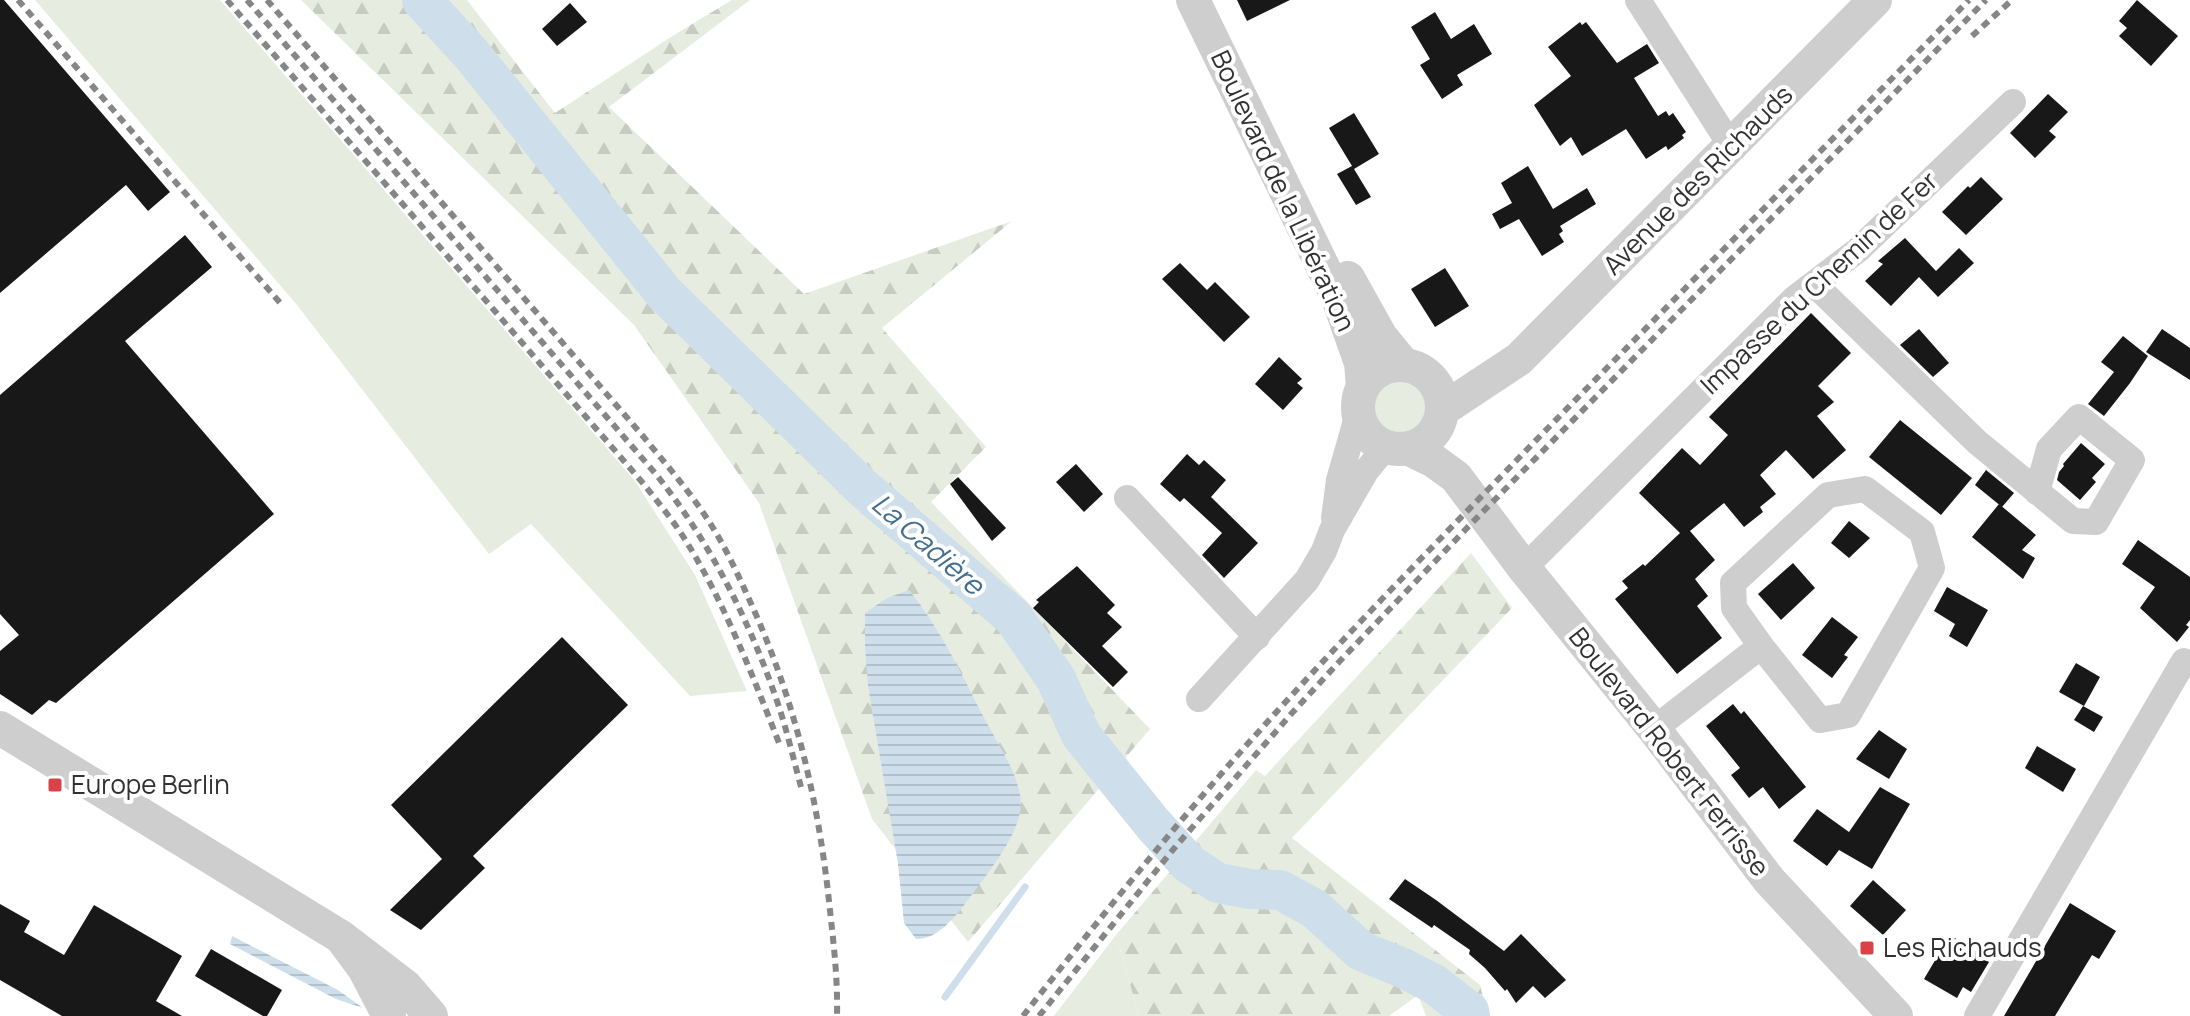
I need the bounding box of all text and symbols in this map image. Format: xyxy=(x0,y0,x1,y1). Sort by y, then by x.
street label: Boulevard de la Libération xyxy=(1203,44,1365,337)
street label: Avenue des Richauds xyxy=(1594,76,1800,282)
street label: Impasse du Chemin de Fer xyxy=(1692,163,1945,402)
water label: La Cadière xyxy=(865,484,994,603)
street label: Boulevard Robert Ferrisse xyxy=(1561,619,1778,883)
place label: Europe Berlin xyxy=(71,766,230,802)
marker: Europe Berlin xyxy=(46,776,64,794)
place label: Les Richauds xyxy=(1883,929,2042,965)
marker: Les Richauds xyxy=(1858,939,1876,957)

